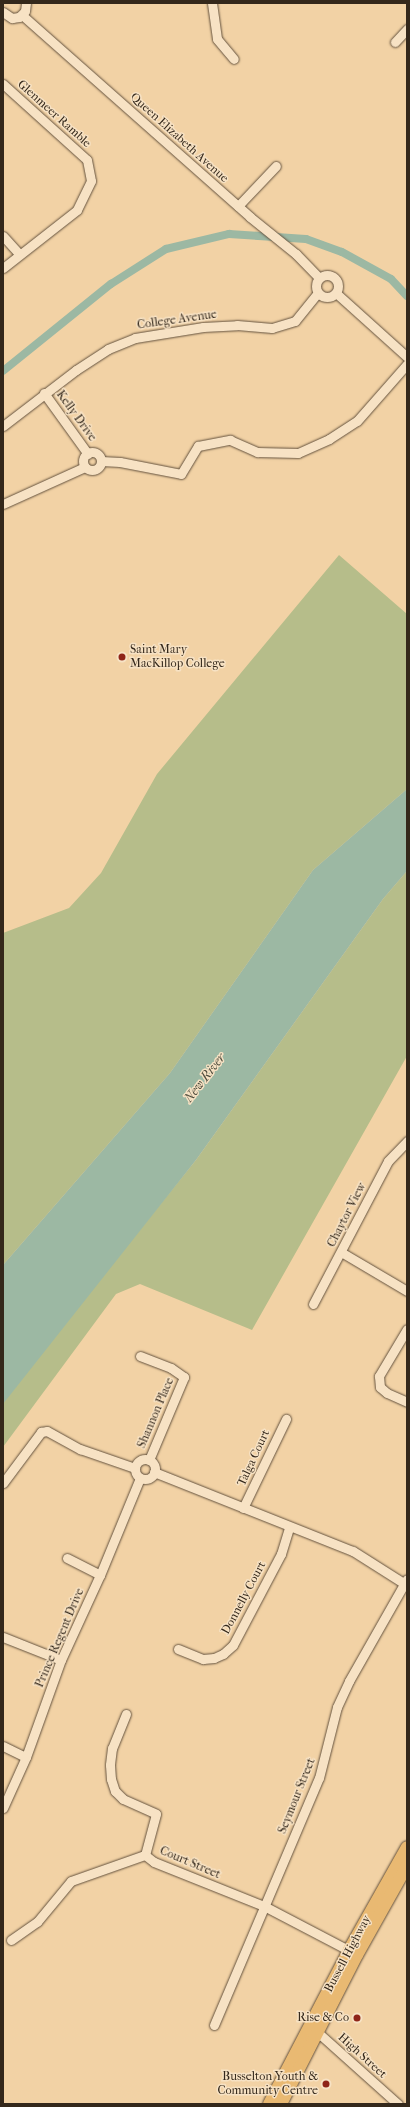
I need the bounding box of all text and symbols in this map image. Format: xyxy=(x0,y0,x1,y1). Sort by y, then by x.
street label: Glenmeer Ramble xyxy=(14,77,94,151)
street label: Queen Elizabeth Avenue xyxy=(127,90,231,186)
street label: College Avenue xyxy=(136,307,218,333)
street label: Kelly Drive xyxy=(53,388,99,444)
place label: Saint Mary MacKillop College xyxy=(130,643,225,671)
marker: Saint Mary MacKillop College xyxy=(117,652,127,662)
water label: New River xyxy=(181,1050,229,1106)
street label: Chaytor View xyxy=(325,1180,369,1250)
street label: Shannon Place xyxy=(135,1376,177,1450)
street label: Talga Court xyxy=(235,1427,273,1489)
street label: Donnelly Court xyxy=(219,1559,269,1637)
street label: Prince Regent Drive xyxy=(33,1586,87,1690)
street label: Seymour Street xyxy=(275,1756,319,1836)
street label: Court Street xyxy=(157,1844,223,1882)
street label: Bussell Highway xyxy=(322,1913,374,1995)
place label: Rise & Co xyxy=(297,2011,349,2025)
marker: Rise & Co xyxy=(352,2013,362,2023)
street label: High Street xyxy=(335,2030,389,2082)
place label: Busselton Youth & Community Centre xyxy=(217,2070,318,2098)
marker: Busselton Youth & Community Centre xyxy=(321,2079,331,2089)

